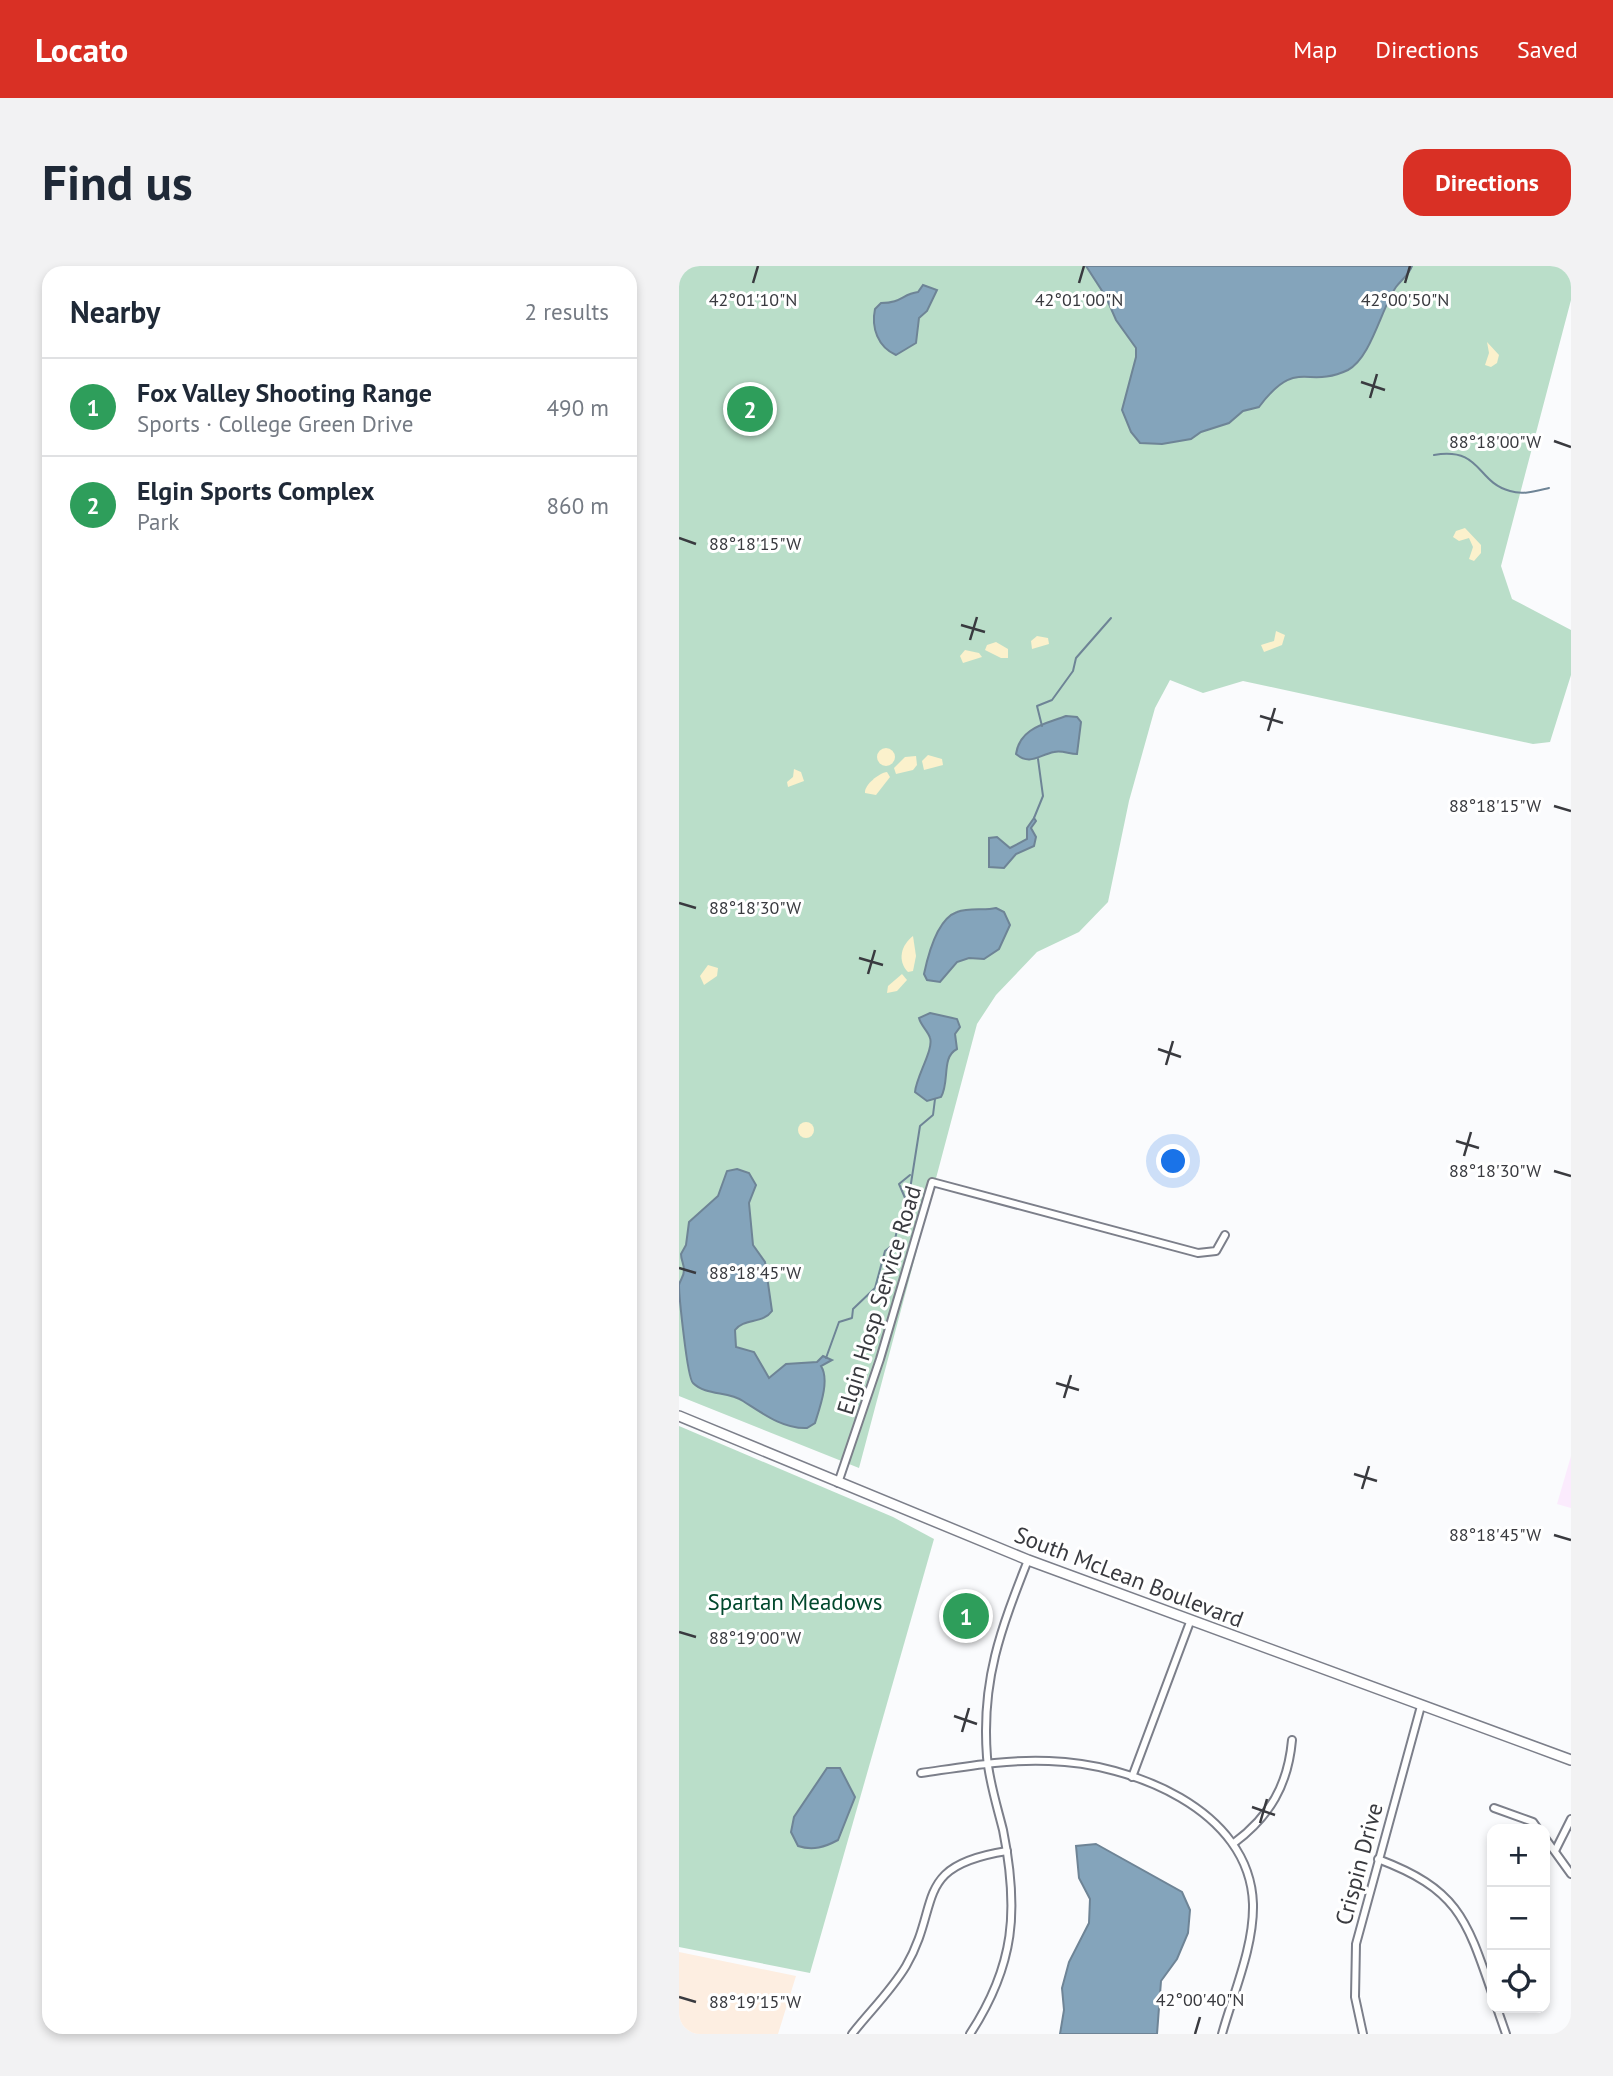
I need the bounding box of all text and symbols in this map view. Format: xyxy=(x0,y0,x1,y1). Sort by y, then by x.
text: Locato xyxy=(35,28,128,71)
text: Map xyxy=(1293,34,1337,65)
text: Directions xyxy=(1375,34,1479,65)
text: Saved xyxy=(1517,34,1578,65)
button: Directions xyxy=(1403,149,1571,216)
text: Find us xyxy=(42,150,193,214)
text: 42°01'10"N xyxy=(709,288,797,311)
text: 42°01'00"N xyxy=(1035,288,1123,311)
text: 42°00'50"N xyxy=(1361,288,1449,311)
text: Nearby xyxy=(70,292,160,331)
text: 2 results xyxy=(525,297,609,326)
text: Fox Valley Shooting Range xyxy=(137,376,432,409)
pin: 2 xyxy=(727,383,773,435)
text: 1 xyxy=(86,393,100,422)
text: 490 m xyxy=(547,393,609,422)
text: Sports · College Green Drive xyxy=(137,409,413,438)
text: 88°18'00"W xyxy=(1449,430,1541,453)
text: Elgin Sports Complex xyxy=(137,474,374,507)
text: 2 xyxy=(86,491,100,520)
text: 860 m xyxy=(547,491,609,520)
text: Park xyxy=(137,507,179,536)
text: 88°18'15"W xyxy=(709,532,801,555)
text: 88°18'15"W xyxy=(1449,794,1541,817)
text: 88°18'30"W xyxy=(709,896,801,919)
your location xyxy=(1156,1144,1190,1178)
text: 88°18'30"W xyxy=(1449,1159,1541,1182)
street label: Elgin Hosp Service Road xyxy=(830,1182,927,1418)
text: 88°18'45"W xyxy=(709,1261,801,1284)
street label: South McLean Boulevard xyxy=(1010,1519,1248,1634)
text: 88°18'45"W xyxy=(1449,1523,1541,1546)
park label: Spartan Meadows xyxy=(708,1587,882,1616)
pin: 1 xyxy=(943,1590,989,1642)
text: 88°19'00"W xyxy=(709,1626,801,1649)
street label: Crispin Drive xyxy=(1328,1800,1389,1928)
map controls xyxy=(1487,1824,1550,2013)
button: + xyxy=(1487,1824,1550,1887)
button: − xyxy=(1487,1887,1550,1950)
button: locate xyxy=(1487,1950,1550,2013)
text: 42°00'40"N xyxy=(1156,1988,1244,2011)
text: 88°19'15"W xyxy=(709,1990,801,2013)

